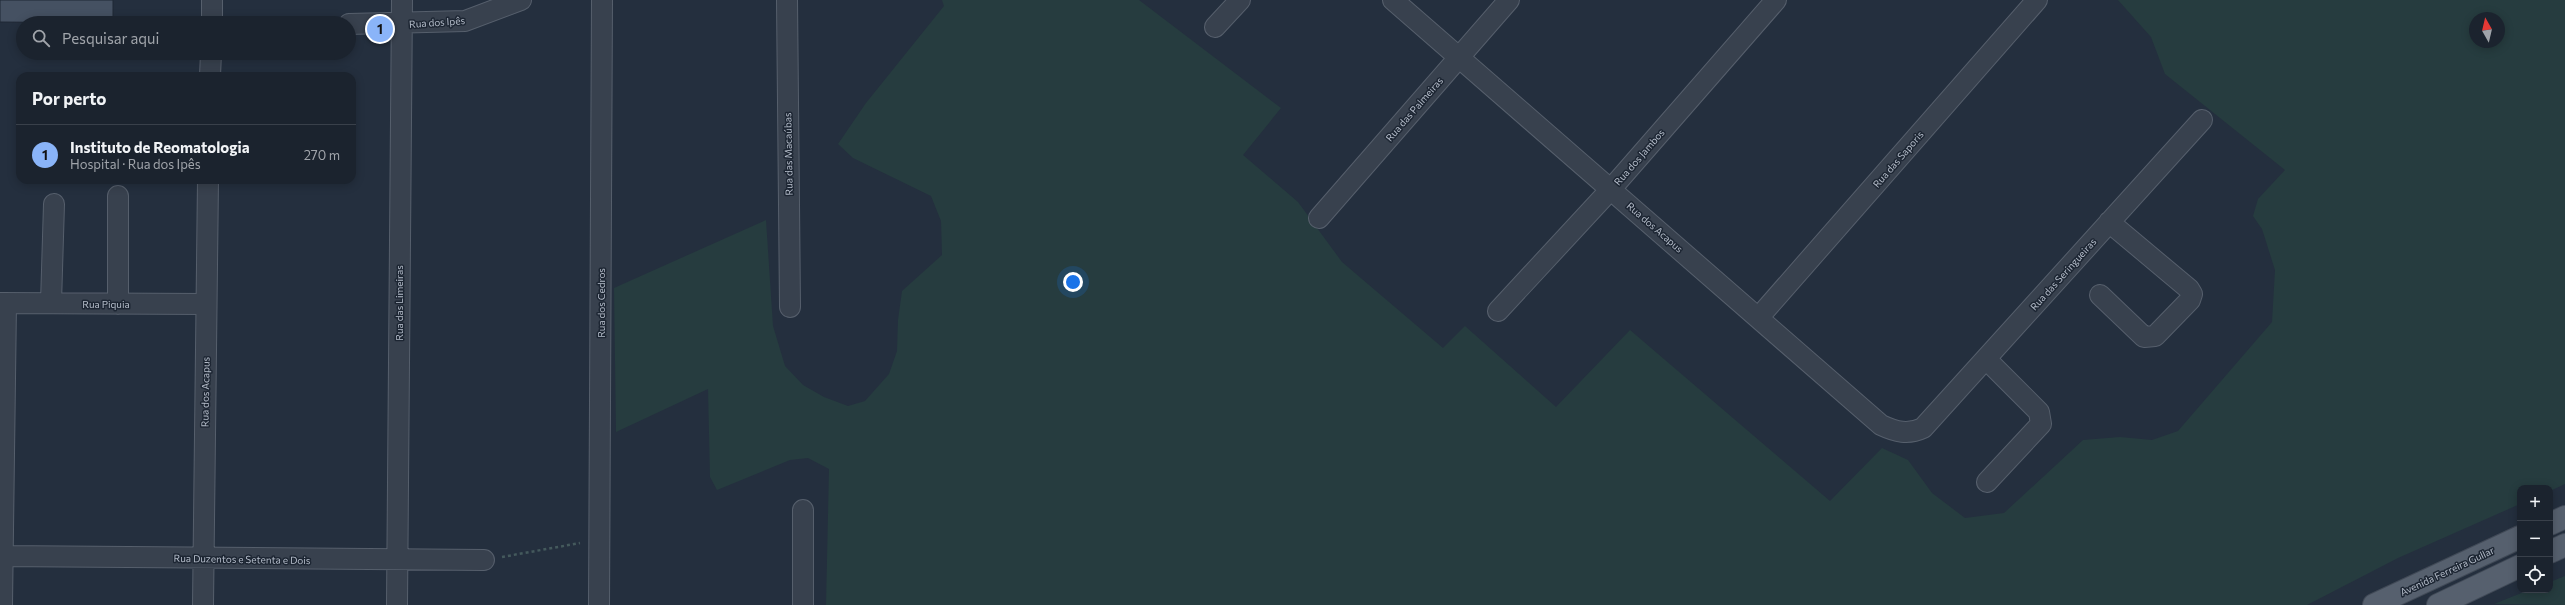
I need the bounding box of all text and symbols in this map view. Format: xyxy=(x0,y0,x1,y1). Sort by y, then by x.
north arrow xyxy=(2469,12,2505,48)
pin: 1 xyxy=(367,14,393,44)
street label: Rua dos Ipês xyxy=(409,14,466,30)
search box xyxy=(16,16,356,60)
icon: search xyxy=(30,27,52,49)
text: Pesquisar aqui xyxy=(62,29,159,47)
street label: Rua das Palmeiras xyxy=(1383,74,1445,144)
text: Por perto xyxy=(32,88,107,109)
street label: Rua das Macaúbas xyxy=(781,112,795,196)
street label: Rua dos Jambos xyxy=(1611,126,1667,188)
street label: Rua das Saporis xyxy=(1870,128,1926,190)
text: Instituto de Reomatologia xyxy=(70,138,250,156)
text: 1 xyxy=(42,147,48,163)
text: 270 m xyxy=(304,147,340,163)
text: Hospital · Rua dos Ipês xyxy=(70,156,201,172)
street label: Rua dos Acapus xyxy=(1625,199,1686,255)
street label: Rua das Seringueiras xyxy=(2027,235,2099,313)
street label: Rua das Limeiras xyxy=(393,265,405,341)
street label: Rua dos Cedros xyxy=(595,268,607,338)
your location xyxy=(1063,272,1083,292)
street label: Rua Piquia xyxy=(82,298,130,310)
street label: Rua dos Acapus xyxy=(198,356,212,427)
map controls xyxy=(2517,485,2553,593)
button: + xyxy=(2517,485,2553,521)
button: − xyxy=(2517,521,2553,557)
street label: Avenida Ferreira Gullar xyxy=(2398,544,2496,598)
street label: Rua Duzentos e Setenta e Dois xyxy=(173,552,311,566)
button: locate xyxy=(2517,557,2553,593)

